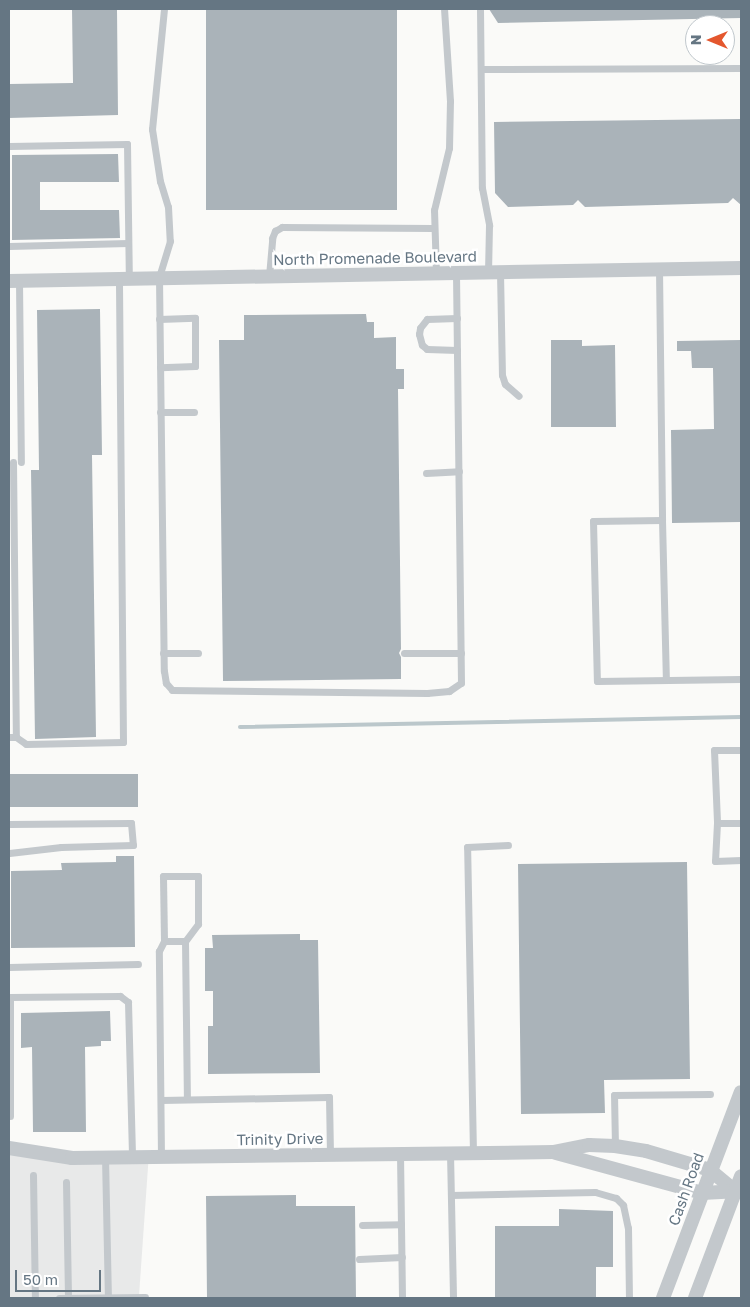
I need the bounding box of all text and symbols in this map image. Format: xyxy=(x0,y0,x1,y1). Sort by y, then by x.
north arrow xyxy=(685,15,735,65)
text: N xyxy=(687,35,704,45)
street label: North Promenade Boulevard xyxy=(273,247,477,269)
street label: Trinity Drive xyxy=(237,1129,323,1149)
street label: Cash Road xyxy=(664,1150,708,1228)
scale bar xyxy=(18,1260,104,1292)
text: 50 m xyxy=(23,1270,58,1288)

